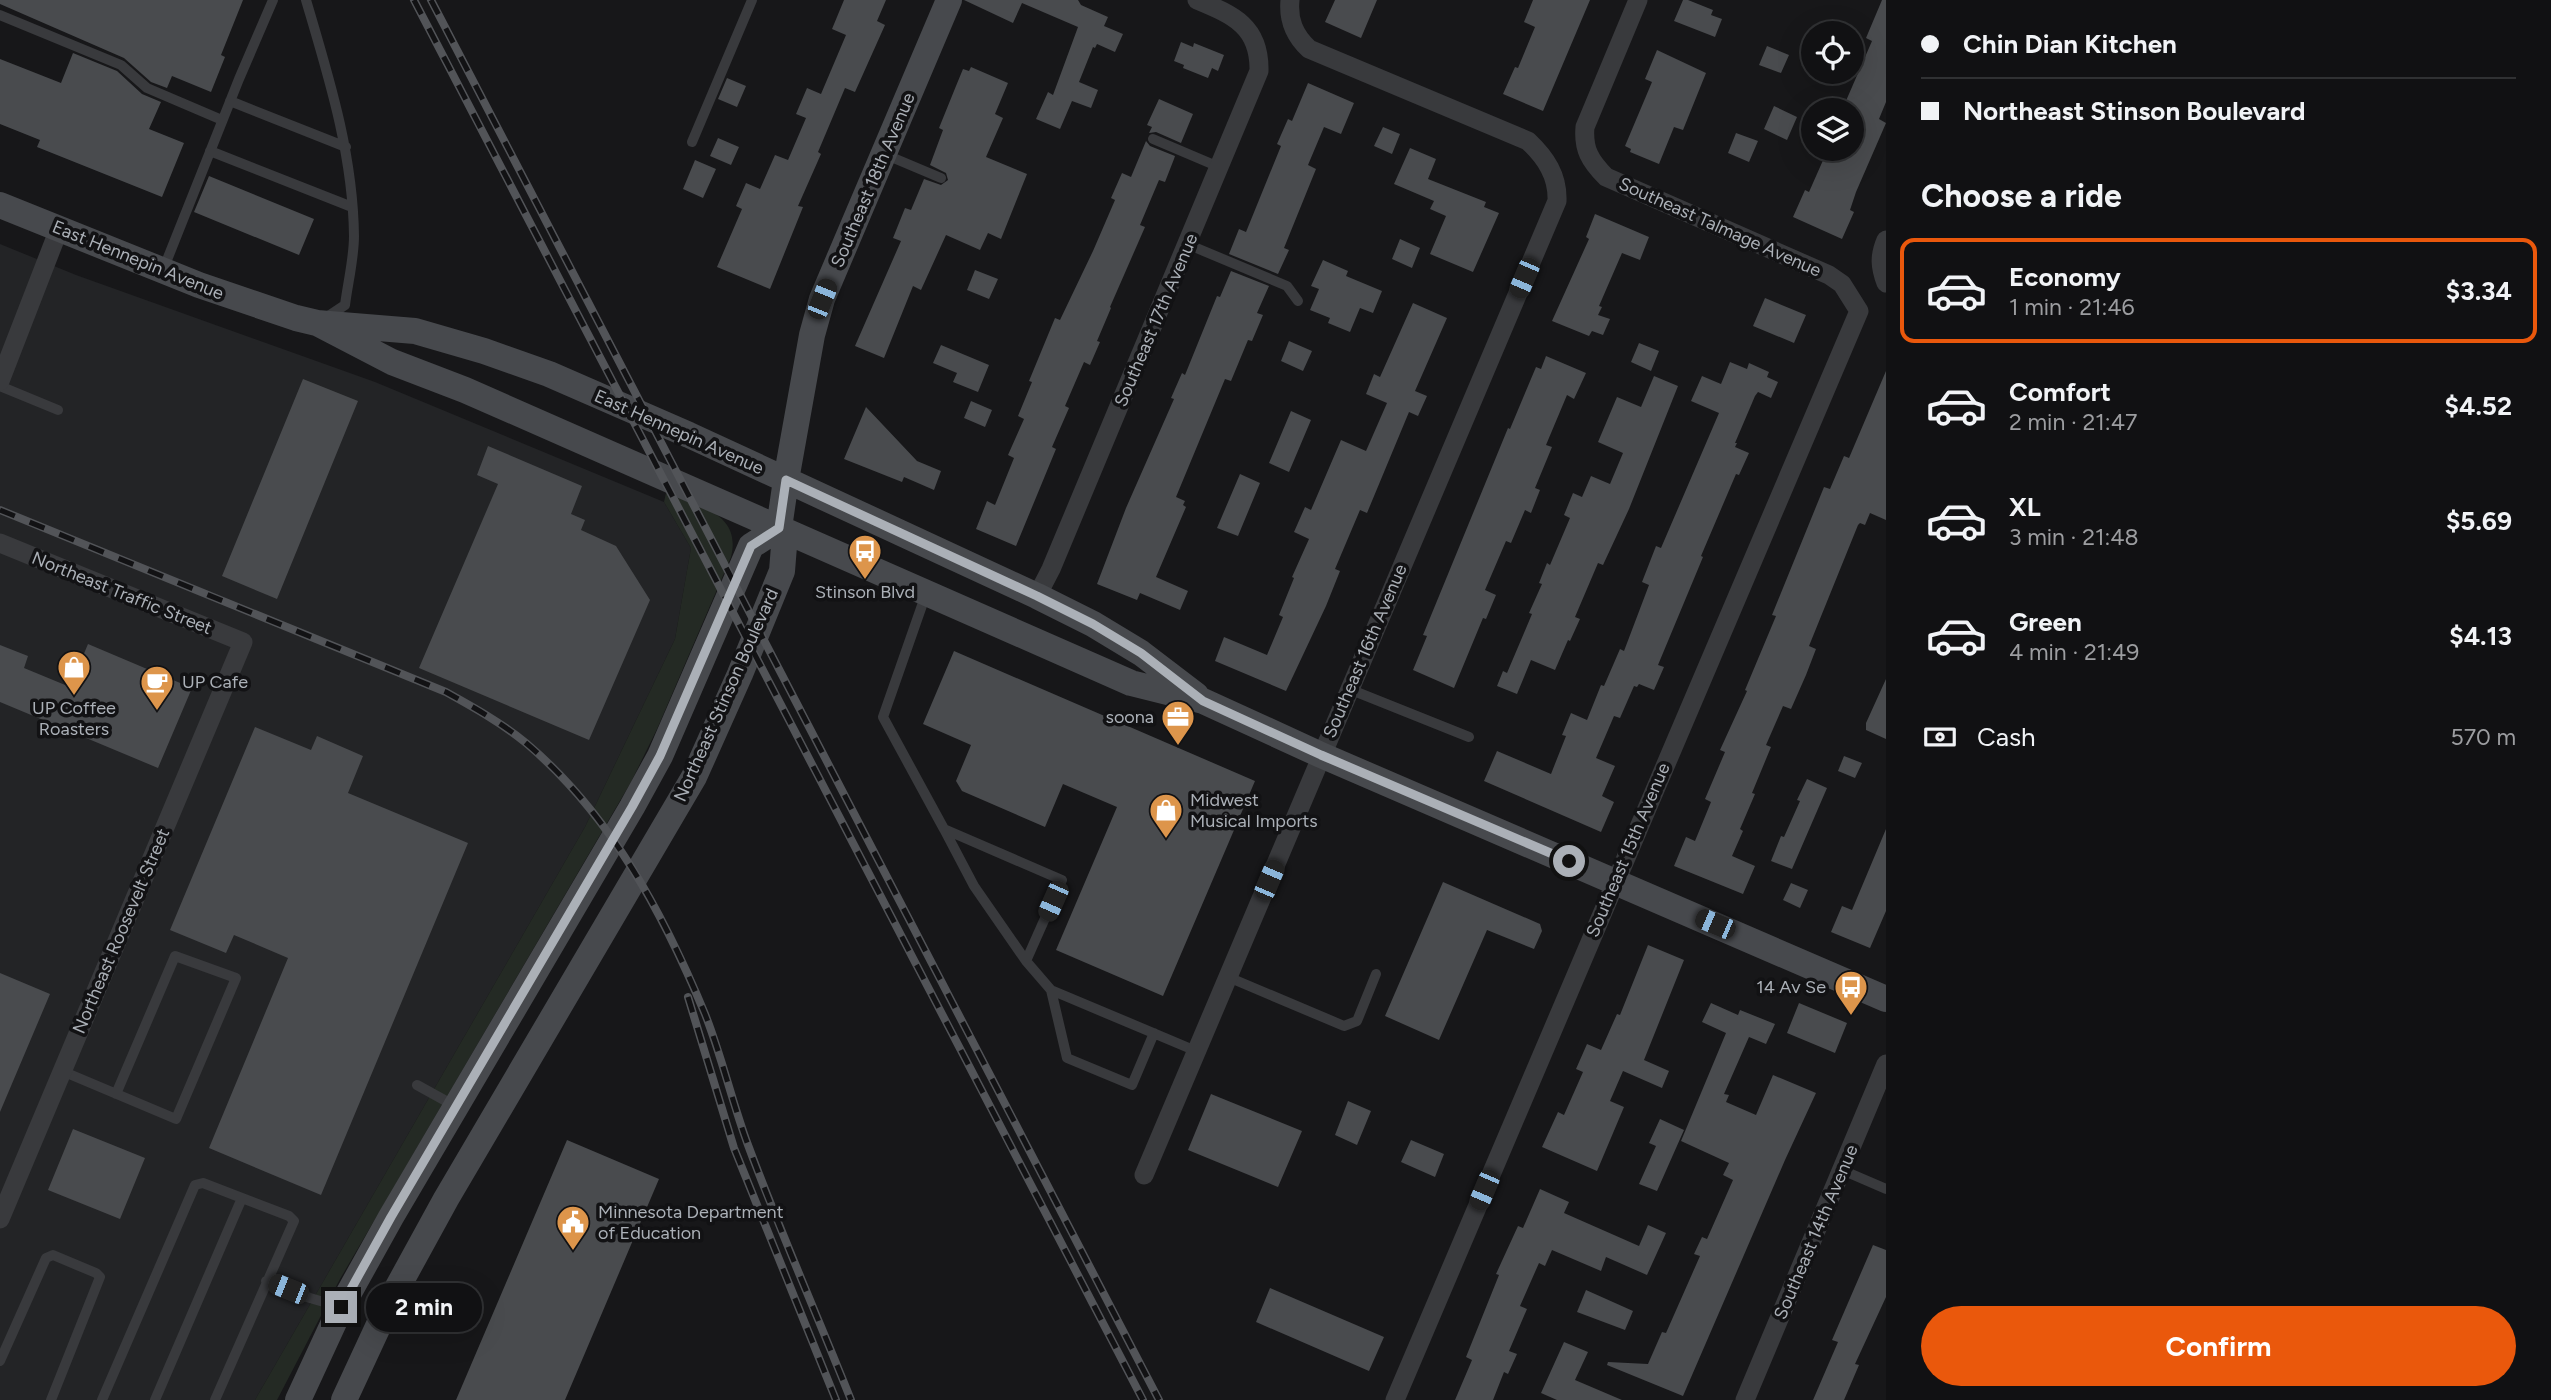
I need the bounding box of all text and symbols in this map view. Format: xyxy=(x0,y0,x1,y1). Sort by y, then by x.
map controls xyxy=(1801,21,1864,161)
button: locate xyxy=(1801,21,1864,84)
text: Chin Dian Kitchen xyxy=(1963,28,2177,60)
street label: Southeast 18th Avenue xyxy=(826,89,920,271)
text: Northeast Stinson Boulevard xyxy=(1963,95,2306,127)
button: layers xyxy=(1801,98,1864,161)
street label: Southeast Talmage Avenue xyxy=(1615,172,1825,282)
text: Choose a ride xyxy=(1921,177,2122,215)
street label: East Hennepin Avenue xyxy=(49,216,227,305)
street label: Southeast 17th Avenue xyxy=(1109,230,1203,410)
car xyxy=(1507,255,1542,301)
icon: car xyxy=(1925,259,1988,322)
text: Economy xyxy=(2009,261,2121,293)
text: $3.34 xyxy=(2446,275,2512,307)
car xyxy=(805,276,840,322)
text: 1 min · 21:46 xyxy=(2009,293,2135,321)
icon: car xyxy=(1925,374,1988,437)
text: Comfort xyxy=(2009,376,2111,408)
street label: East Hennepin Avenue xyxy=(591,385,767,479)
text: $4.52 xyxy=(2445,390,2512,422)
text: 2 min · 21:47 xyxy=(2009,408,2137,436)
icon: car xyxy=(1925,489,1988,552)
text: XL xyxy=(2009,491,2041,523)
text: $5.69 xyxy=(2446,505,2512,537)
text: 3 min · 21:48 xyxy=(2009,523,2139,551)
bus stop icon: Stinson Blvd xyxy=(846,532,884,581)
street label: Northeast Traffic Street xyxy=(29,547,215,639)
street label: Southeast 16th Avenue xyxy=(1318,561,1412,741)
place label: Stinson Blvd xyxy=(815,581,915,603)
street label: Northeast Stinson Boulevard xyxy=(669,585,783,805)
icon: car xyxy=(1925,604,1988,667)
text: Green xyxy=(2009,606,2082,638)
text: $4.13 xyxy=(2449,620,2512,652)
text: 4 min · 21:49 xyxy=(2009,638,2139,666)
shop icon: UP Coffee Roasters xyxy=(55,648,93,697)
cafe icon: UP Cafe xyxy=(138,663,176,712)
place label: UP Cafe xyxy=(182,671,248,693)
place label: UP Coffee Roasters xyxy=(32,697,116,740)
office icon: soona xyxy=(1159,698,1197,747)
place label: soona xyxy=(1106,706,1154,728)
icon: cash xyxy=(1921,718,1959,756)
text: Cash xyxy=(1977,721,2036,753)
text: 570 m xyxy=(2450,723,2516,751)
street label: Southeast 15th Avenue xyxy=(1581,759,1675,940)
place label: Midwest Musical Imports xyxy=(1190,789,1318,832)
shop icon: Midwest Musical Imports xyxy=(1147,791,1185,840)
street label: Northeast Roosevelt Street xyxy=(68,825,174,1037)
route start xyxy=(1553,845,1585,877)
car xyxy=(1252,857,1287,903)
car xyxy=(1035,878,1072,924)
car xyxy=(1692,906,1739,942)
bus stop icon: 14 Av Se xyxy=(1832,968,1870,1017)
place label: 14 Av Se xyxy=(1756,976,1826,998)
street label: Southeast 14th Avenue xyxy=(1769,1141,1863,1323)
car xyxy=(1467,1167,1502,1213)
place label: Minnesota Department of Education xyxy=(598,1201,784,1244)
public building icon: Minnesota Department of Education xyxy=(554,1203,592,1252)
car xyxy=(265,1271,312,1307)
callout: 2 min xyxy=(366,1282,481,1332)
route end xyxy=(325,1291,357,1323)
text: 2 min xyxy=(395,1293,453,1321)
button: Confirm xyxy=(1921,1306,2516,1386)

